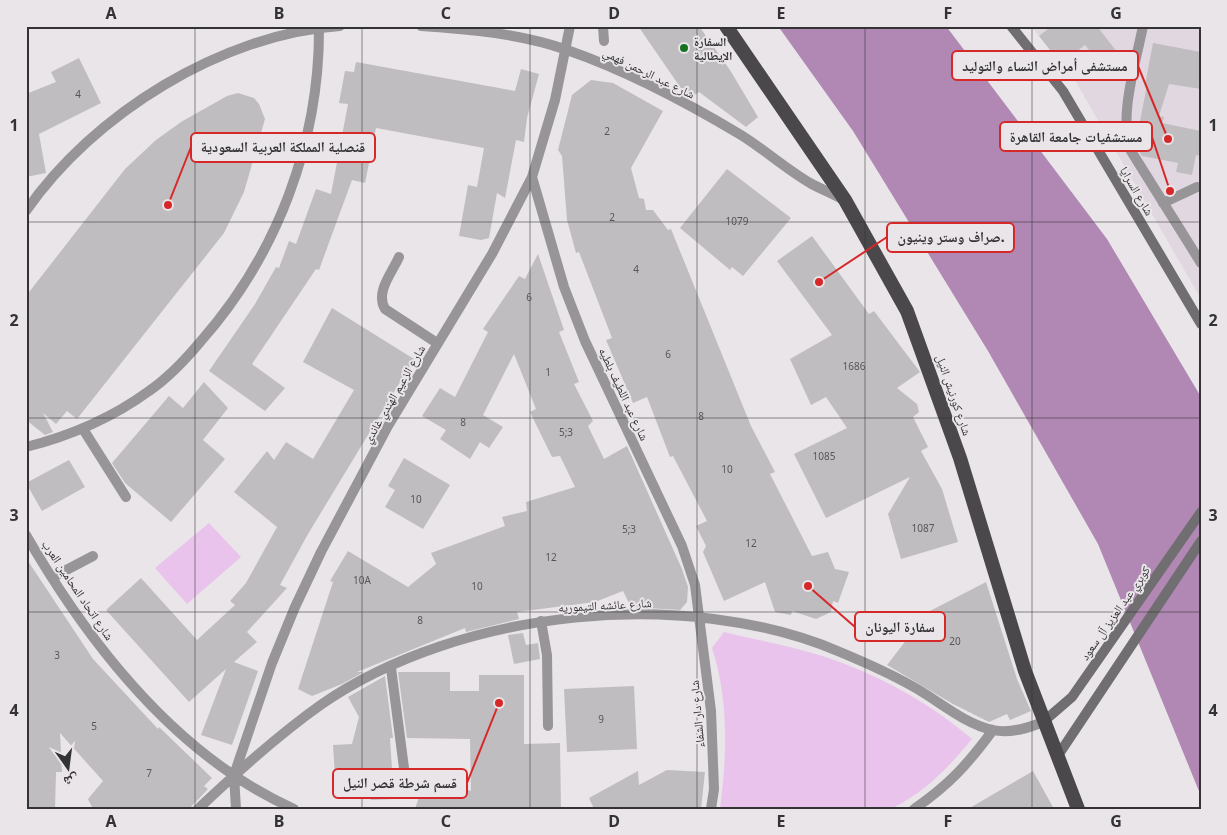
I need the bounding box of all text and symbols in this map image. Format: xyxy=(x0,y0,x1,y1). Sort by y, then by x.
text: A xyxy=(105,2,117,24)
text: B xyxy=(274,2,284,24)
text: C xyxy=(441,2,451,24)
text: D xyxy=(608,2,620,24)
text: E xyxy=(777,2,786,24)
text: F xyxy=(944,2,952,24)
text: G xyxy=(1110,2,1122,24)
place label: السفارة الإيطالية xyxy=(694,33,733,64)
marker: السفارة الإيطالية xyxy=(678,42,690,54)
street label: شارع عبد الرحمن فهمي xyxy=(599,43,698,104)
callout: مستشفى أمراض النساء والتوليد xyxy=(952,51,1138,80)
text: مستشفى أمراض النساء والتوليد xyxy=(962,56,1128,75)
house number: 4 xyxy=(75,87,81,101)
text: 1 xyxy=(9,114,19,136)
text: 1 xyxy=(1208,114,1218,136)
callout: مستشفيات جامعة القاهرة xyxy=(1000,122,1152,151)
house number: 2 xyxy=(604,124,610,138)
text: مستشفيات جامعة القاهرة xyxy=(1010,127,1142,146)
callout: قنصلية المملكة العربية السعودية xyxy=(191,133,375,162)
text: قنصلية المملكة العربية السعودية xyxy=(201,137,365,156)
street label: شارع السرايا xyxy=(1116,163,1158,219)
house number: 2 xyxy=(609,210,615,224)
house number: 1079 xyxy=(726,214,749,228)
callout: صراف وستر وينيون. xyxy=(887,223,1014,252)
text: صراف وستر وينيون. xyxy=(897,227,1005,246)
house number: 4 xyxy=(633,262,639,276)
house number: 6 xyxy=(526,290,532,304)
text: 2 xyxy=(9,309,19,331)
text: 2 xyxy=(1208,309,1218,331)
street label: شارع الزعيم الهندي غاندي xyxy=(359,342,431,447)
street label: شارع عبد اللطيف بلطيه xyxy=(595,345,653,443)
house number: 6 xyxy=(665,347,671,361)
street label: شارع كورنيش النيل xyxy=(932,352,976,438)
house number: 1686 xyxy=(843,359,866,373)
house number: 1 xyxy=(545,365,551,379)
house number: 8 xyxy=(698,409,704,423)
house number: 8 xyxy=(460,415,466,429)
house number: 5;3 xyxy=(559,425,573,439)
house number: 1085 xyxy=(813,449,836,463)
house number: 10 xyxy=(721,462,733,476)
house number: 10 xyxy=(410,492,422,506)
text: 3 xyxy=(9,504,19,526)
text: 3 xyxy=(1208,504,1218,526)
house number: 1087 xyxy=(912,521,935,535)
house number: 5;3 xyxy=(622,522,636,536)
street label: شارع اتحاد المحامين العرب xyxy=(38,536,118,644)
house number: 12 xyxy=(745,536,757,550)
house number: 12 xyxy=(545,550,557,564)
street label: كوبري عبد العزيز آل سعود xyxy=(1076,562,1156,665)
house number: 10A xyxy=(353,573,372,587)
house number: 10 xyxy=(471,579,483,593)
street label: شارع عائشه التيموريه xyxy=(558,594,652,616)
callout: سفارة اليونان xyxy=(855,612,945,641)
house number: 8 xyxy=(417,613,423,627)
text: سفارة اليونان xyxy=(865,617,935,636)
house number: 20 xyxy=(949,634,961,648)
house number: 3 xyxy=(54,648,60,662)
street label: شارع دار الشفاء xyxy=(686,679,708,749)
text: 4 xyxy=(9,699,19,721)
text: 4 xyxy=(1208,699,1218,721)
house number: 9 xyxy=(598,712,604,726)
house number: 5 xyxy=(91,719,97,733)
north arrow xyxy=(42,742,92,792)
house number: 7 xyxy=(146,766,152,780)
callout: قسم شرطة قصر النيل xyxy=(333,769,467,798)
text: ش xyxy=(62,770,81,792)
text: قسم شرطة قصر النيل xyxy=(343,773,457,793)
text: A xyxy=(105,810,117,832)
text: B xyxy=(274,810,284,832)
text: C xyxy=(441,810,451,832)
text: D xyxy=(608,810,620,832)
text: E xyxy=(777,810,786,832)
text: F xyxy=(944,810,952,832)
text: G xyxy=(1110,810,1122,832)

